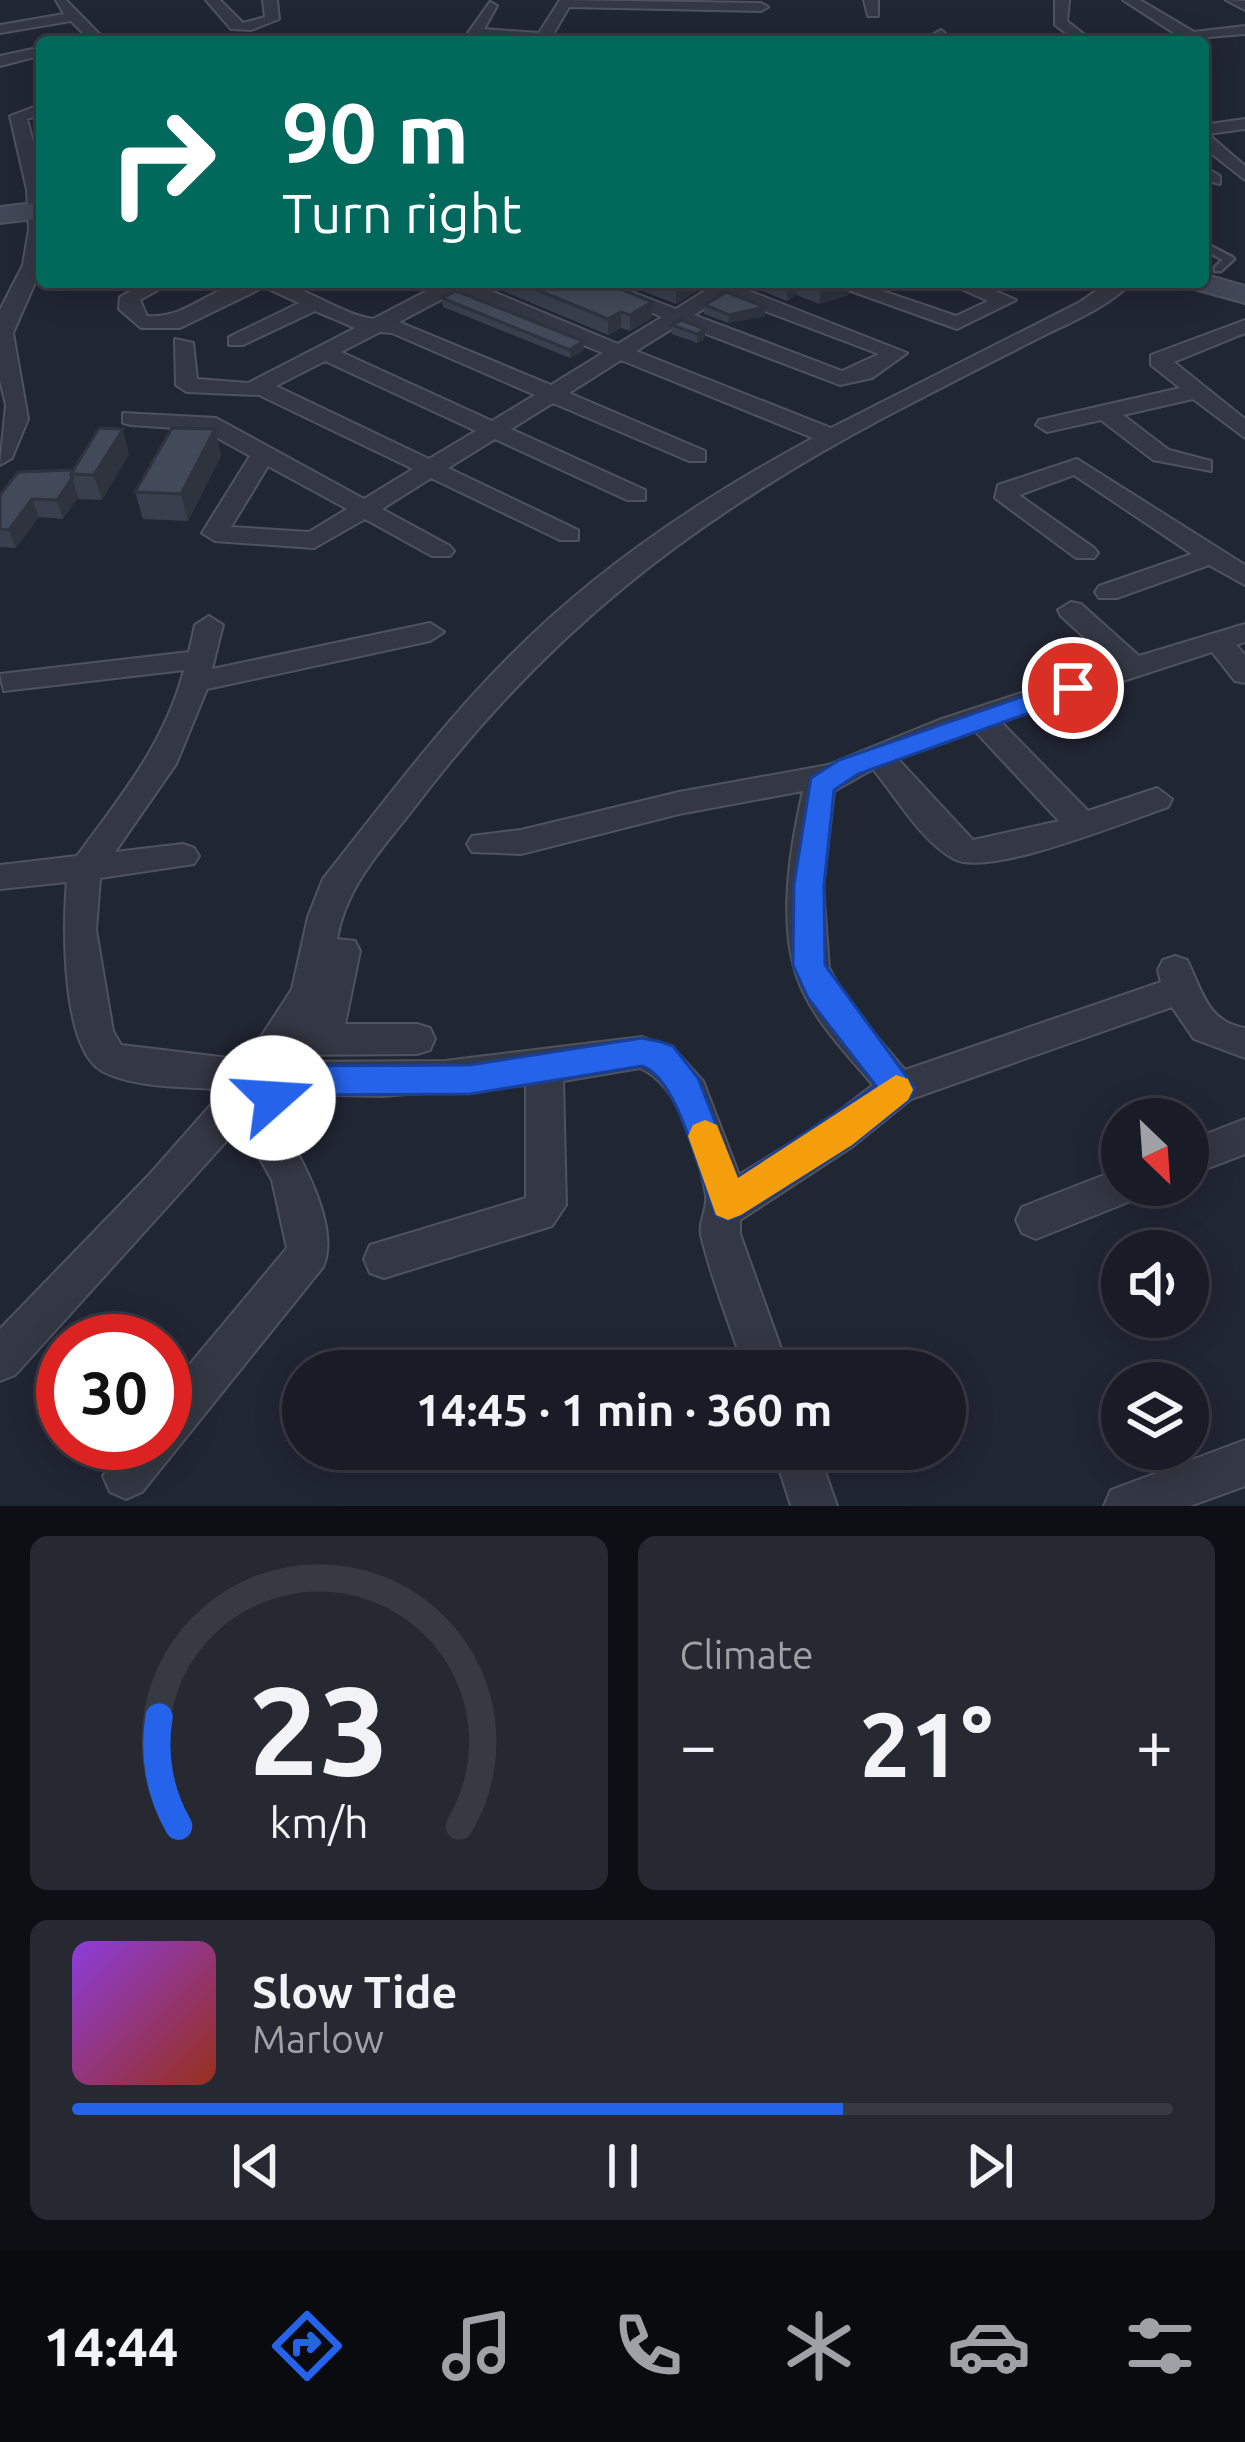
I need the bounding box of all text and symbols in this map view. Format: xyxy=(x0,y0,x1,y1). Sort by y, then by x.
icon: right xyxy=(84,84,240,240)
text: 90 m xyxy=(282,85,469,179)
text: Turn right xyxy=(282,183,522,243)
pin xyxy=(1022,637,1124,739)
icon: arrive xyxy=(1040,655,1106,721)
position arrow xyxy=(210,1035,336,1161)
north arrow xyxy=(1101,1098,1209,1206)
map controls xyxy=(1101,1098,1209,1470)
button: sound xyxy=(1101,1230,1209,1338)
speed limit sign: 30 xyxy=(36,1314,192,1470)
button: layers xyxy=(1101,1362,1209,1470)
text: 14:45 · 1 min · 360 m xyxy=(416,1384,832,1435)
text: Climate xyxy=(680,1633,814,1676)
text: 23 xyxy=(248,1659,389,1799)
text: 21° xyxy=(860,1693,993,1794)
text: − xyxy=(680,1707,717,1781)
text: + xyxy=(1136,1707,1173,1781)
text: km/h xyxy=(269,1798,368,1846)
text: Slow Tide xyxy=(252,1966,457,2017)
text: Marlow xyxy=(252,2017,384,2060)
icon: previous xyxy=(223,2133,289,2199)
icon: pause xyxy=(590,2133,656,2199)
icon: next xyxy=(957,2133,1023,2199)
icon: directions xyxy=(265,2304,349,2388)
icon: music xyxy=(435,2304,519,2388)
icon: phone xyxy=(606,2304,690,2388)
icon: climate xyxy=(777,2304,861,2388)
icon: car xyxy=(947,2304,1031,2388)
icon: filters xyxy=(1118,2304,1202,2388)
text: 14:44 xyxy=(43,2316,178,2376)

